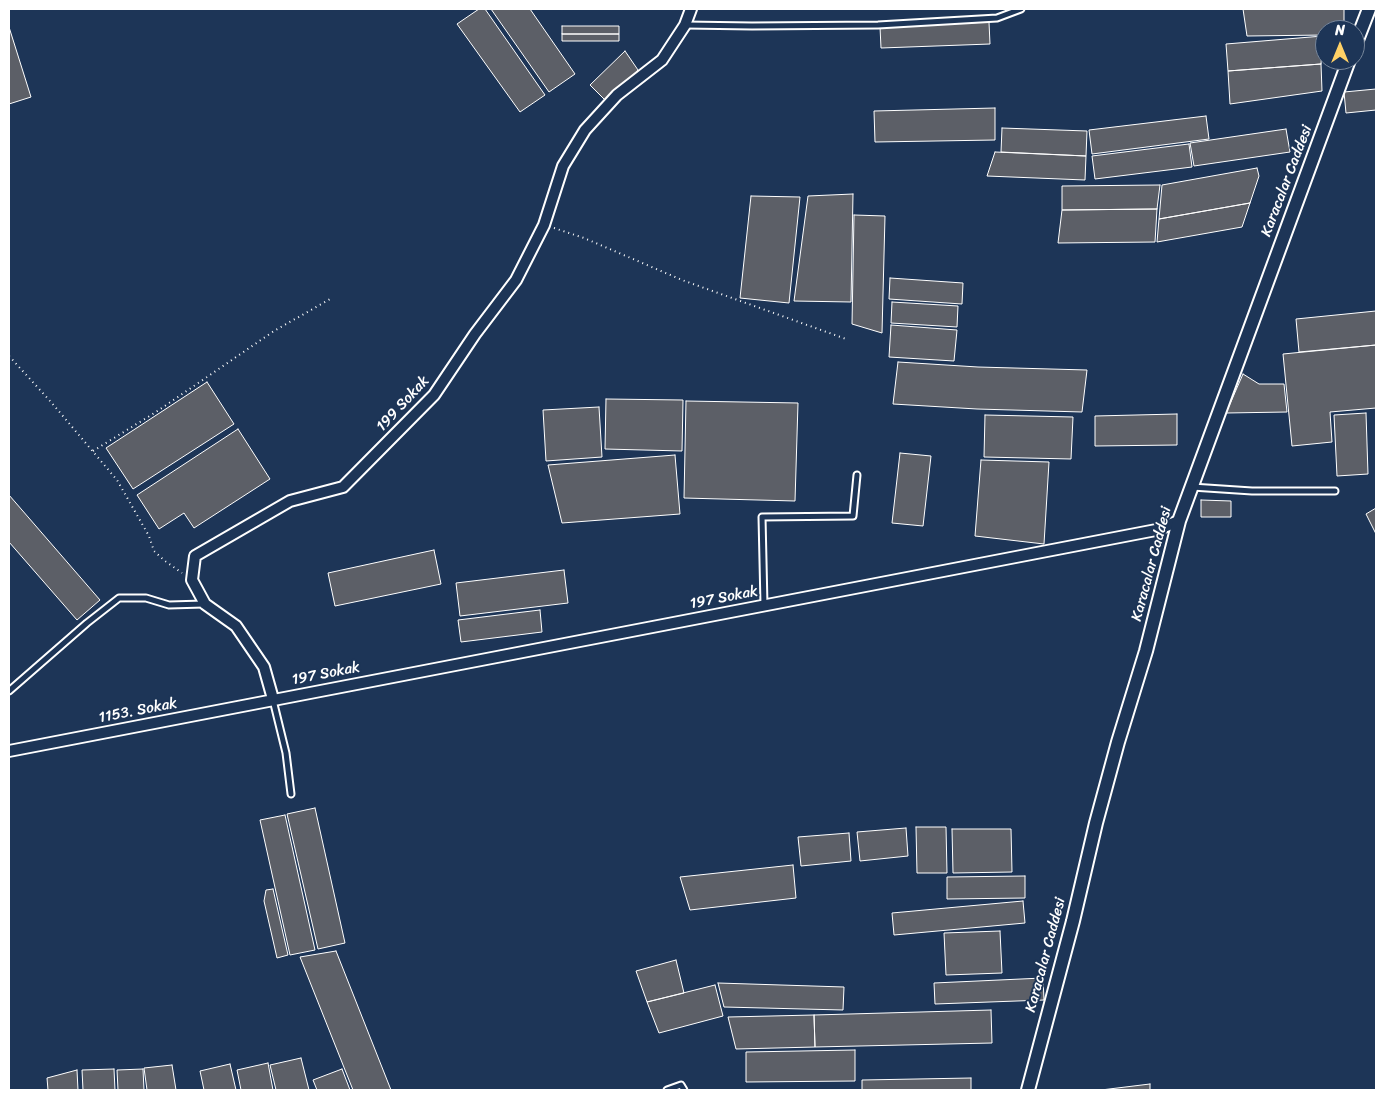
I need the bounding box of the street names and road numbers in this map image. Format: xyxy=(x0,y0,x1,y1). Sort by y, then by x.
street label: Karacalar Caddesi xyxy=(1257,123,1317,239)
street label: 199 Sokak xyxy=(373,373,433,435)
street label: Karacalar Caddesi xyxy=(1128,505,1176,623)
street label: 197 Sokak xyxy=(689,583,759,613)
street label: 197 Sokak xyxy=(291,659,361,689)
street label: 1153. Sokak xyxy=(97,695,179,727)
street label: Karacalar Caddesi xyxy=(1022,896,1070,1014)

